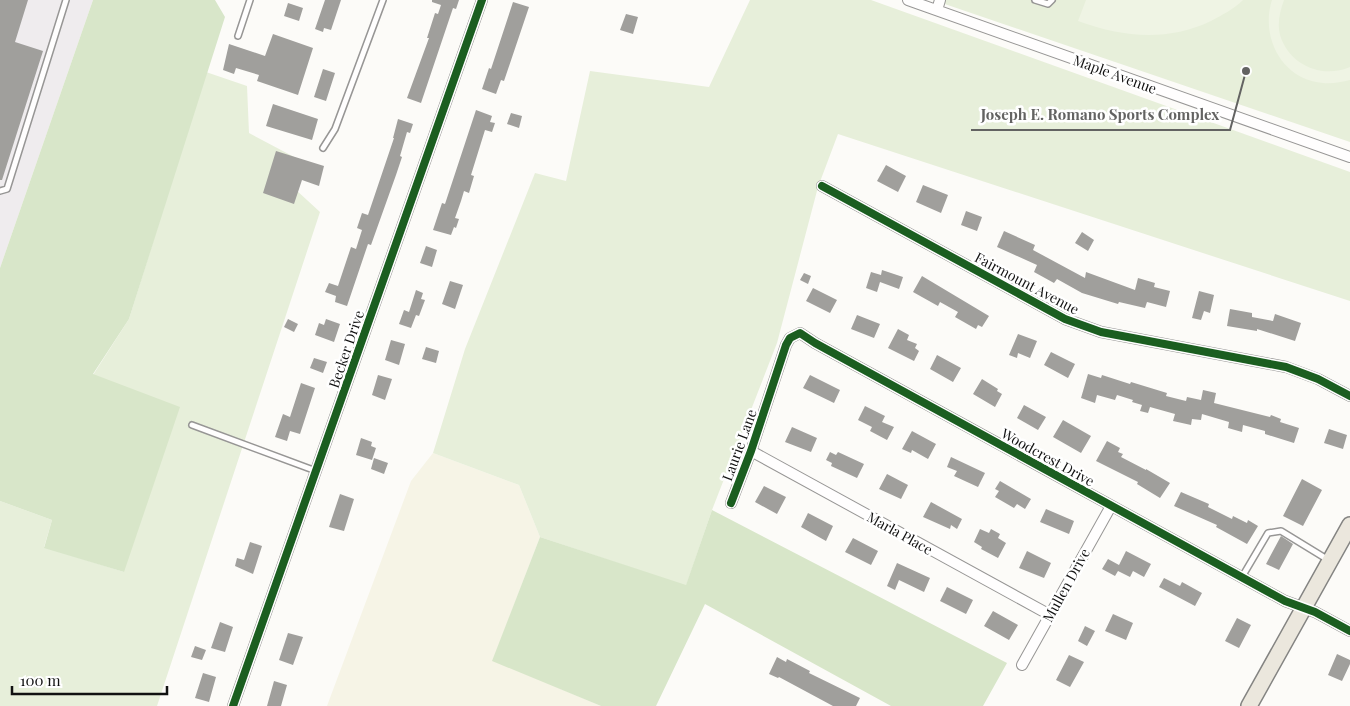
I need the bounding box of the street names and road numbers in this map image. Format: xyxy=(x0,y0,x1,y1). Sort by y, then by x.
street label: Maple Avenue xyxy=(1071,50,1159,98)
street label: Fairmount Avenue xyxy=(972,247,1082,319)
street label: Becker Drive xyxy=(324,308,368,390)
street label: Laurie Lane xyxy=(717,407,761,483)
street label: Woodcrest Drive xyxy=(997,423,1098,490)
street label: Marla Place xyxy=(864,507,936,559)
street label: Mullen Drive xyxy=(1038,545,1094,625)

